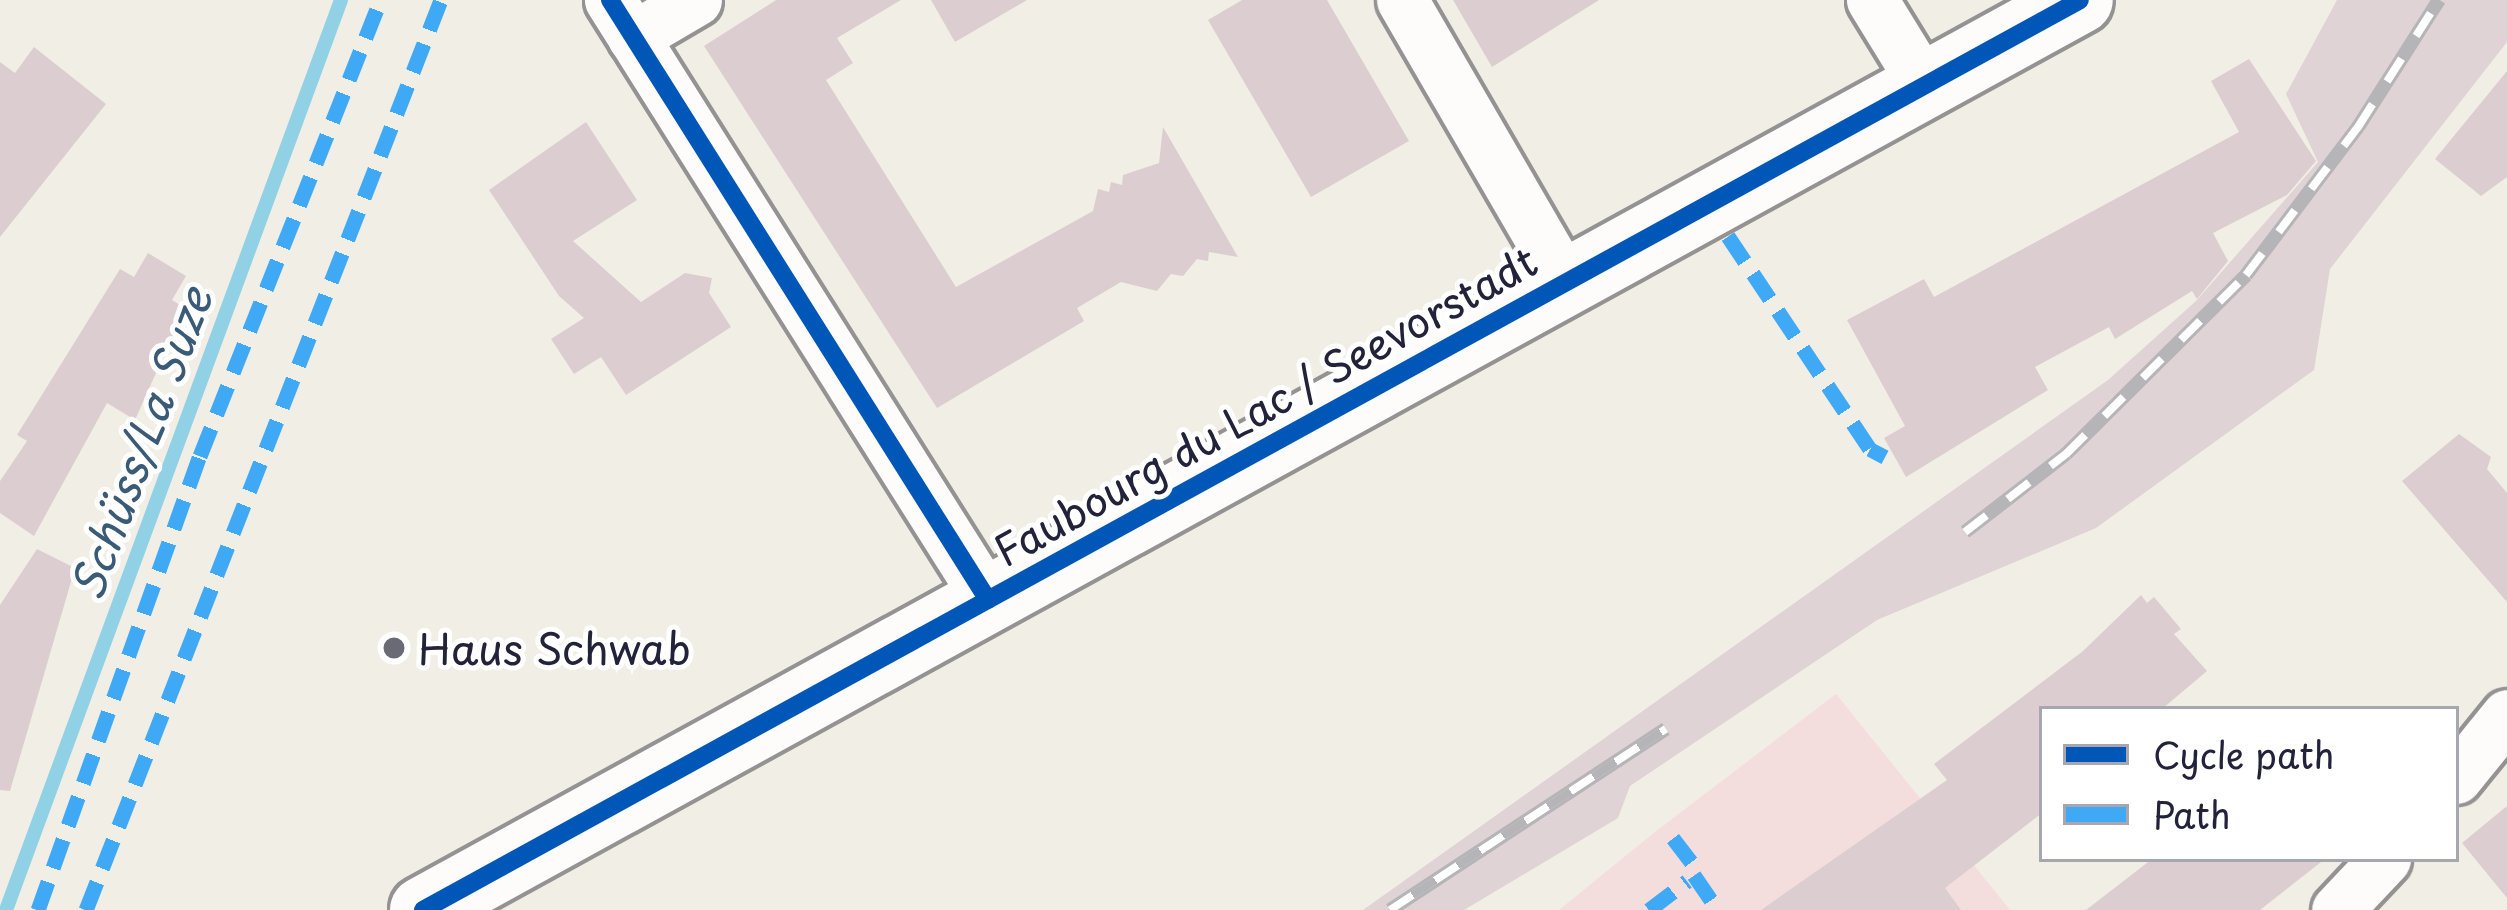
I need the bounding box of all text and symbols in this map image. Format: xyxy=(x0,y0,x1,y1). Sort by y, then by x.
street label: Faubourg du Lac / Seevorstadt xyxy=(983,233,1547,577)
water label: Schüss/La Suze xyxy=(58,279,222,607)
place label: Haus Schwab xyxy=(418,623,690,673)
marker: Haus Schwab xyxy=(381,635,407,661)
legend xyxy=(2039,706,2459,862)
text: Cycle path xyxy=(2153,727,2335,781)
text: Path xyxy=(2153,787,2231,841)

